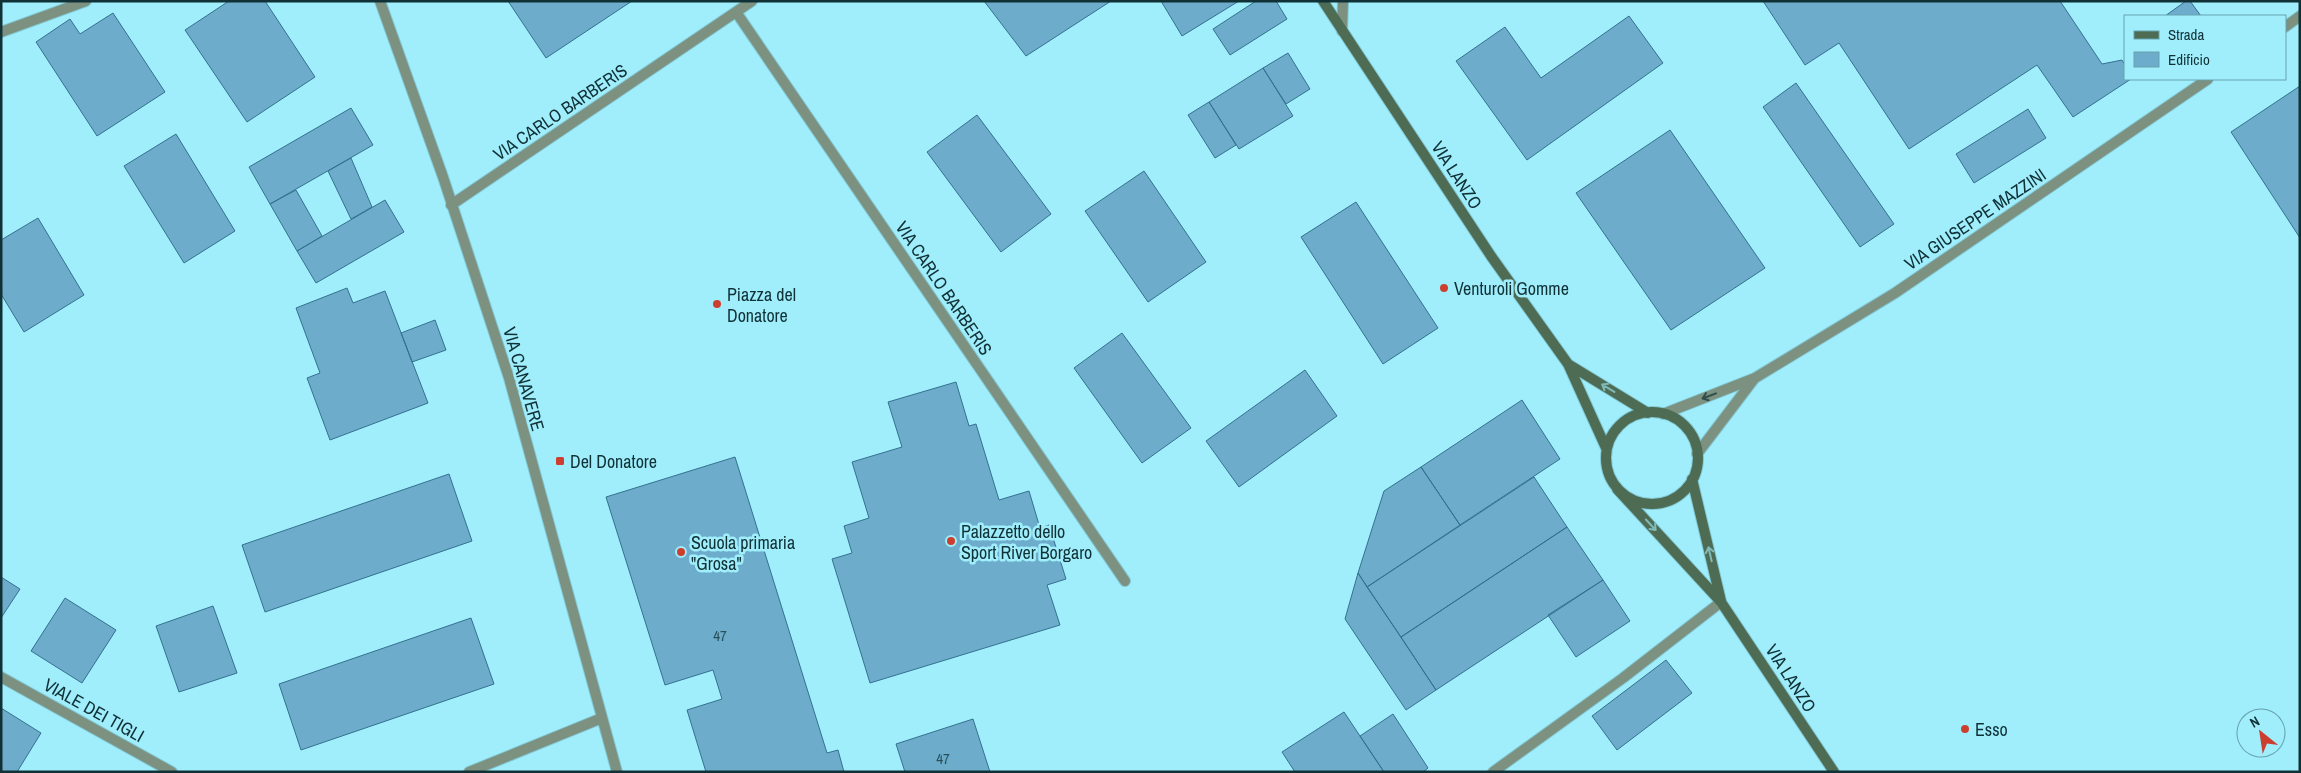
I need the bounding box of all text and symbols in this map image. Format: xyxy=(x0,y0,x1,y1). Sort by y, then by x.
legend xyxy=(2124,15,2286,80)
text: Strada xyxy=(2168,24,2204,45)
text: Edificio xyxy=(2168,49,2210,70)
street label: VIA CARLO BARBERIS xyxy=(488,58,632,166)
street label: VIA LANZO xyxy=(1426,136,1488,214)
street label: VIA GIUSEPPE MAZZINI xyxy=(1899,162,2051,276)
street label: VIA CARLO BARBERIS xyxy=(890,216,998,360)
place label: Venturoli Gomme xyxy=(1454,276,1569,301)
place label: Piazza del Donatore xyxy=(727,282,796,328)
marker: Venturoli Gomme xyxy=(1438,282,1450,294)
marker: Piazza del Donatore xyxy=(711,298,723,310)
street label: VIA CANAVERE xyxy=(497,324,551,434)
one-way arrow xyxy=(1602,383,1616,393)
one-way arrow xyxy=(1702,392,1717,401)
place label: Del Donatore xyxy=(570,449,657,474)
marker: Del Donatore xyxy=(554,455,566,467)
place label: Palazzetto dello Sport River Borgaro xyxy=(961,519,1092,565)
one-way arrow xyxy=(1645,519,1656,532)
place label: Scuola primaria "Grosa" xyxy=(691,530,795,576)
marker: Palazzetto dello Sport River Borgaro xyxy=(945,535,957,547)
marker: Scuola primaria "Grosa" xyxy=(675,546,687,558)
one-way arrow xyxy=(1705,547,1714,563)
house number: 47 xyxy=(713,625,727,646)
street label: VIA LANZO xyxy=(1760,639,1822,717)
street label: VIALE DEI TIGLI xyxy=(39,672,149,748)
north arrow xyxy=(2236,708,2286,758)
text: N xyxy=(2246,712,2263,732)
place label: Esso xyxy=(1975,717,2008,742)
marker: Esso xyxy=(1959,723,1971,735)
house number: 47 xyxy=(936,748,950,769)

